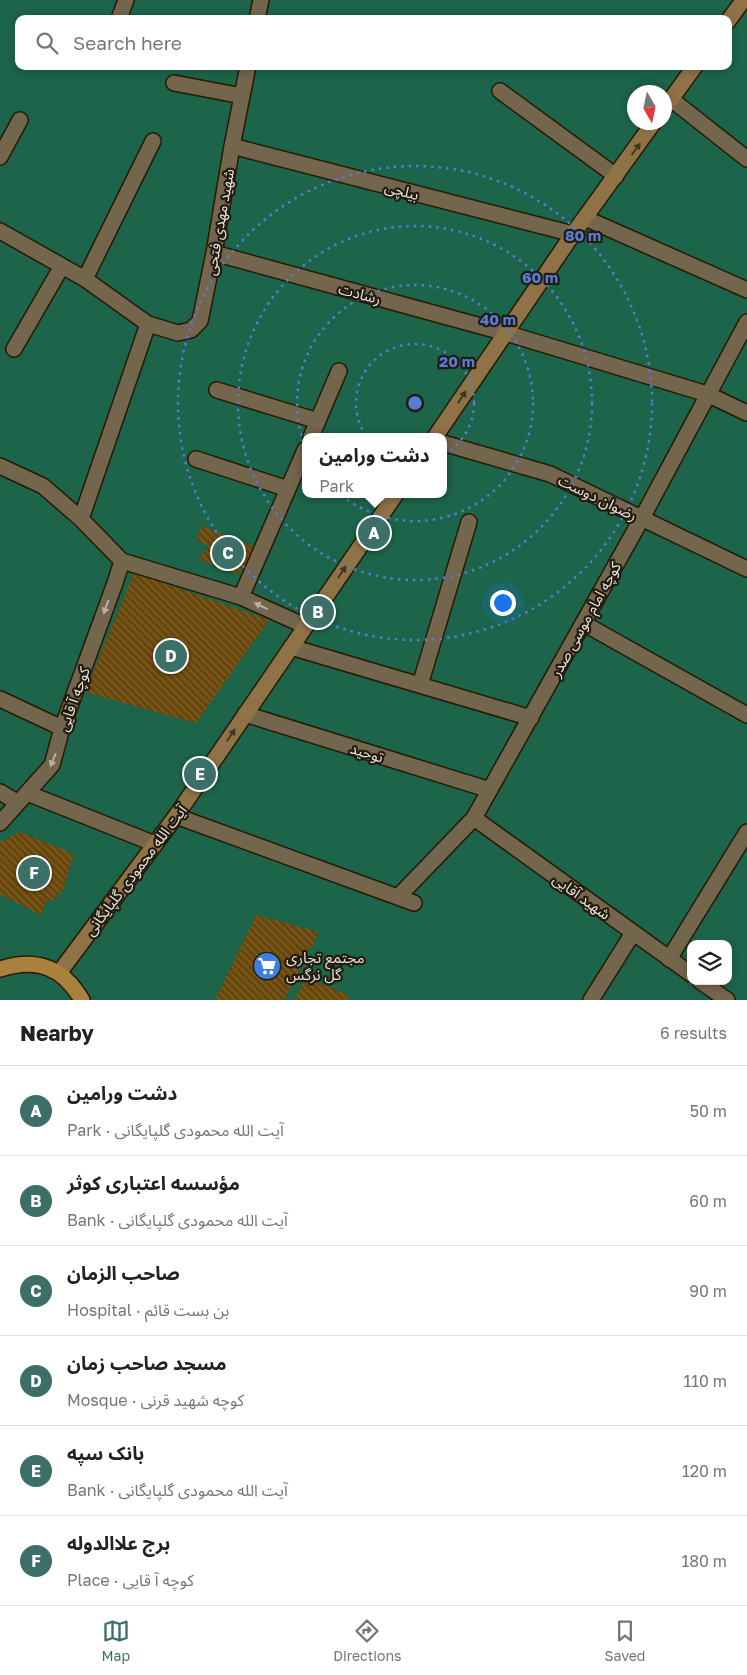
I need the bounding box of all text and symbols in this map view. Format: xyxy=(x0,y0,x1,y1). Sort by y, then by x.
search box xyxy=(15,15,732,70)
icon: search xyxy=(33,29,61,57)
text: Search here xyxy=(73,31,182,54)
north arrow xyxy=(627,85,672,130)
one-way arrow xyxy=(630,142,640,155)
street label: شهید مهدی فتحی xyxy=(201,167,238,277)
street label: بیلچی xyxy=(382,177,421,205)
text: 80 m xyxy=(565,226,601,244)
text: 60 m xyxy=(522,268,558,286)
street label: رشادت xyxy=(337,279,383,308)
text: 40 m xyxy=(480,310,516,328)
text: 20 m xyxy=(439,352,475,370)
one-way arrow xyxy=(458,390,467,403)
centre of rings xyxy=(406,394,424,412)
popup xyxy=(302,433,447,498)
text: دشت ورامین xyxy=(319,443,430,466)
street label: رضوان دوست xyxy=(555,470,640,525)
text: Park xyxy=(319,476,354,496)
pin: A xyxy=(358,514,390,552)
pin: C xyxy=(212,534,244,572)
street label: کوچه امام موسی صدر xyxy=(545,558,627,682)
one-way arrow xyxy=(337,565,347,579)
your location xyxy=(490,590,516,616)
pin: B xyxy=(302,593,334,631)
one-way arrow xyxy=(102,600,110,615)
one-way arrow xyxy=(254,602,268,610)
pin: D xyxy=(155,637,187,675)
street label: کوچه آ قایی xyxy=(53,664,95,734)
one-way arrow xyxy=(226,728,236,742)
street label: توحید xyxy=(348,738,386,767)
one-way arrow xyxy=(49,753,57,768)
pin: E xyxy=(184,755,216,793)
street label: آیت الله محمودی گلپایگانی xyxy=(80,801,192,940)
pin: F xyxy=(18,854,50,892)
street label: شهید آقایی xyxy=(549,869,615,924)
map controls xyxy=(687,940,732,985)
button: layers xyxy=(687,940,732,985)
place label: مجتمع تجاری گل نرگس xyxy=(286,948,365,984)
supermarket icon: مجتمع تجاری گل نرگس xyxy=(252,951,282,981)
text: Nearby xyxy=(20,1020,94,1046)
text: 6 results xyxy=(660,1023,727,1043)
text: دشت ورامین xyxy=(67,1081,177,1104)
text: A xyxy=(30,1101,42,1121)
text: 50 m xyxy=(690,1101,727,1121)
text: Park · آیت الله محمودی گلپایگانی xyxy=(67,1120,284,1140)
text: مؤسسه اعتباری کوثر xyxy=(67,1171,240,1194)
text: B xyxy=(30,1191,42,1211)
text: 60 m xyxy=(689,1191,727,1211)
text: Bank · آیت الله محمودی گلپایگانی xyxy=(67,1210,288,1230)
text: صاحب الزمان xyxy=(67,1261,180,1284)
text: C xyxy=(30,1281,42,1301)
text: 90 m xyxy=(689,1281,727,1301)
text: Hospital · بن بست قائم xyxy=(67,1300,229,1320)
text: مسجد صاحب زمان xyxy=(67,1351,227,1374)
text: D xyxy=(30,1371,42,1391)
text: 110 m xyxy=(683,1371,727,1391)
text: Mosque · کوچه شهید قرنی xyxy=(67,1390,244,1410)
text: بانک سپه xyxy=(67,1441,144,1464)
text: E xyxy=(31,1461,41,1481)
text: 120 m xyxy=(682,1461,727,1481)
text: Bank · آیت الله محمودی گلپایگانی xyxy=(67,1480,288,1500)
text: برج علاالدوله xyxy=(67,1531,170,1554)
text: F xyxy=(31,1551,41,1571)
text: 180 m xyxy=(681,1551,727,1571)
text: Place · کوچه آ قایی xyxy=(67,1570,194,1590)
tab: Map xyxy=(102,1617,130,1664)
tab: Directions xyxy=(333,1617,402,1664)
tab: Saved xyxy=(605,1617,645,1664)

